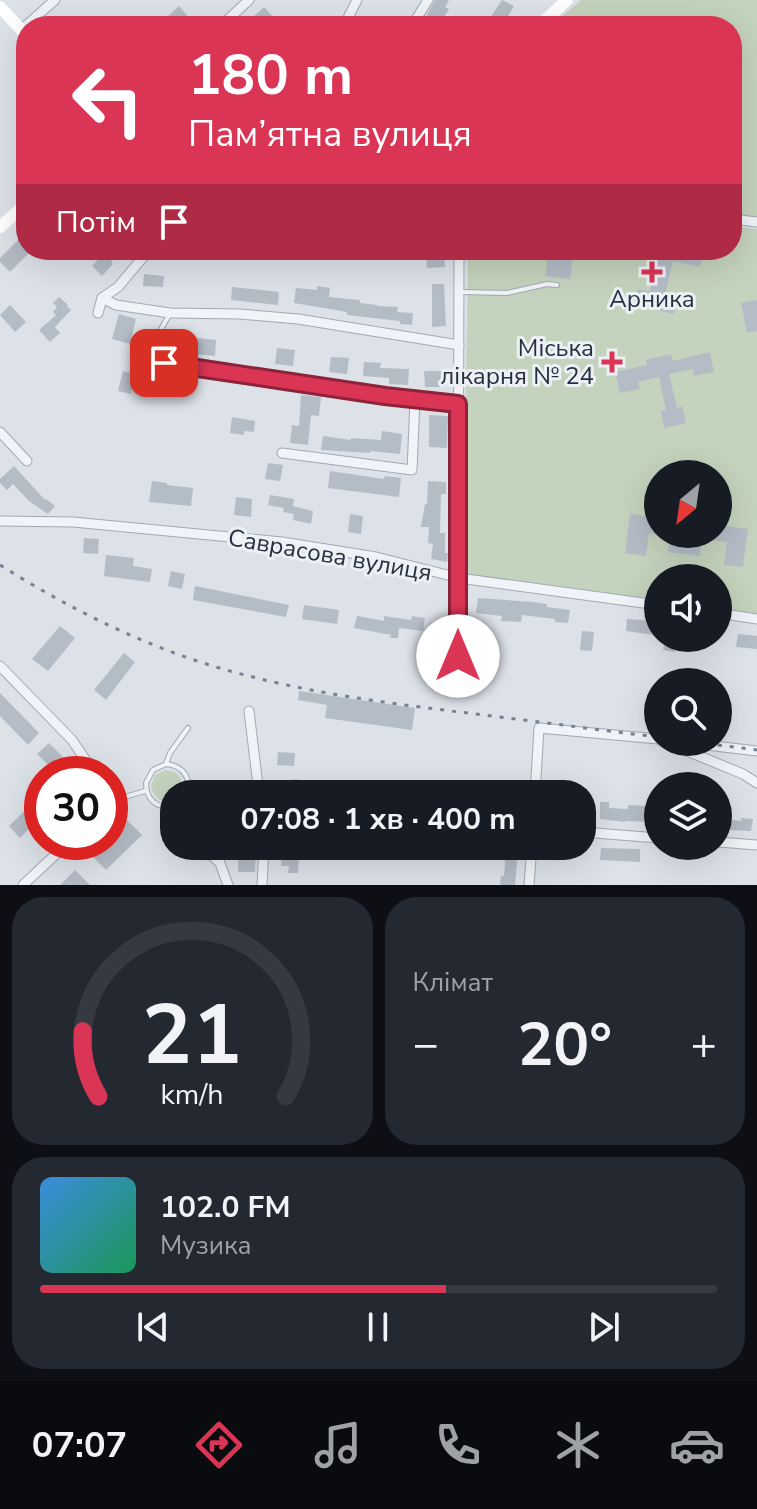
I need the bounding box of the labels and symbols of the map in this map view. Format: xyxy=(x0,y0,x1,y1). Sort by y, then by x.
marker: Арника xyxy=(643,263,661,281)
place label: Арника xyxy=(609,283,695,315)
pin xyxy=(130,329,198,397)
place label: Міська лікарня № 24 xyxy=(441,332,594,392)
marker: Міська лікарня № 24 xyxy=(601,351,623,373)
north arrow xyxy=(644,460,732,548)
street label: Саврасова вулиця xyxy=(226,521,434,589)
position arrow xyxy=(416,614,500,698)
speed limit sign: 30 xyxy=(24,756,128,860)

